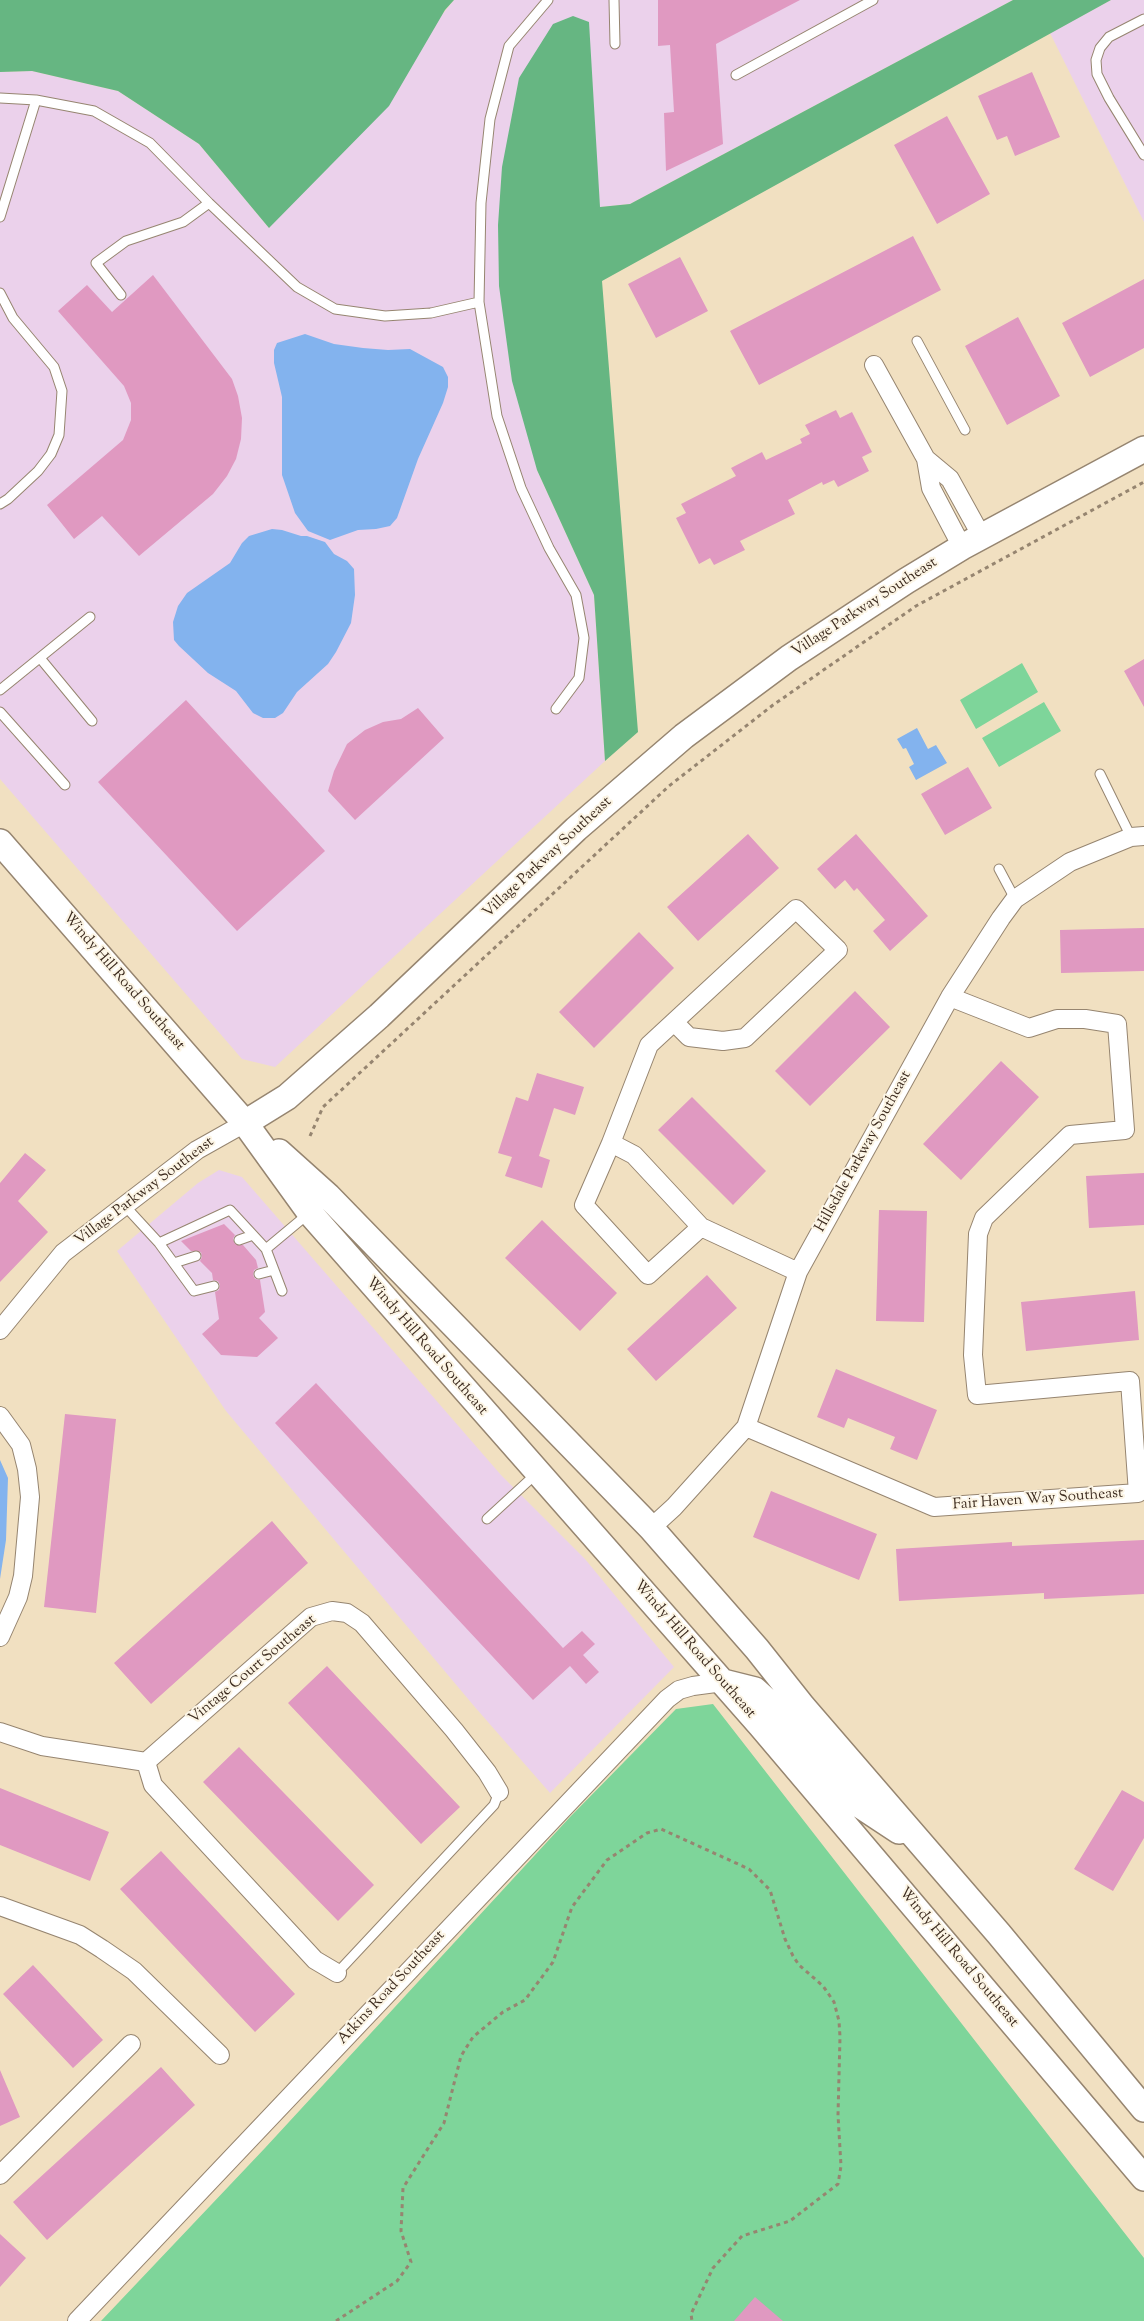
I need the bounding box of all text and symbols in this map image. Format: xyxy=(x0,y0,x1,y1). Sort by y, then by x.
street label: Village Parkway Southeast xyxy=(789,554,941,662)
street label: Village Parkway Southeast xyxy=(480,794,616,922)
street label: Windy Hill Road Southeast xyxy=(58,909,188,1055)
street label: Hillsdale Parkway Southeast xyxy=(812,1068,916,1236)
street label: Village Parkway Southeast xyxy=(72,1134,218,1250)
street label: Windy Hill Road Southeast xyxy=(361,1274,491,1420)
street label: Fair Haven Way Southeast xyxy=(952,1485,1124,1515)
street label: Windy Hill Road Southeast xyxy=(629,1577,759,1723)
street label: Vintage Court Southeast xyxy=(186,1612,320,1728)
street label: Windy Hill Road Southeast xyxy=(894,1884,1022,2032)
street label: Atkins Road Southeast xyxy=(335,1927,449,2049)

